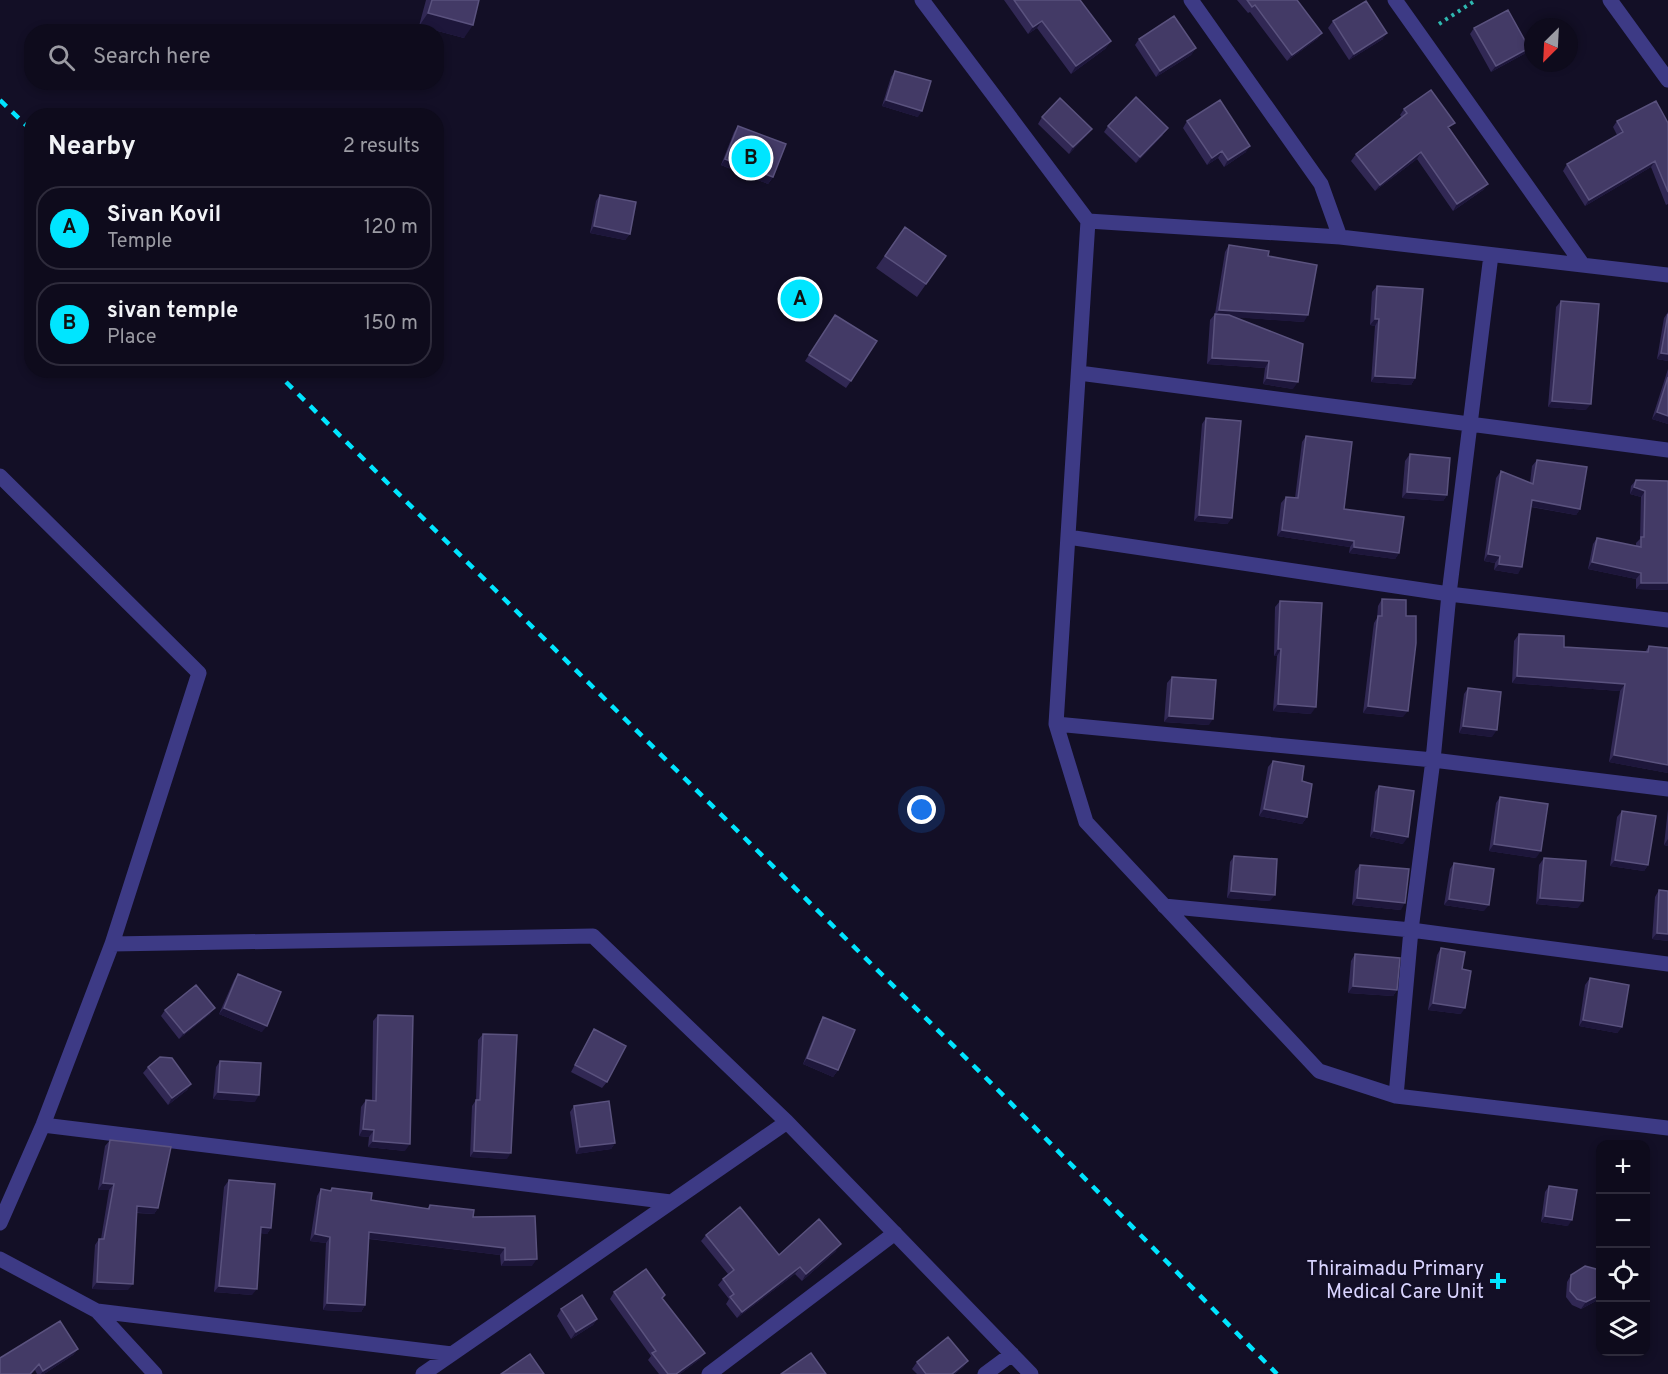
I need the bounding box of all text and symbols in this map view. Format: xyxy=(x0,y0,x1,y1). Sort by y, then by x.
north arrow xyxy=(1524,18,1578,72)
search box xyxy=(24,24,444,90)
icon: search xyxy=(45,41,78,74)
text: Search here xyxy=(93,44,211,71)
text: Nearby xyxy=(48,131,136,164)
text: 2 results xyxy=(343,134,420,160)
pin: B xyxy=(732,136,771,180)
text: Sivan Kovil xyxy=(107,202,221,229)
text: A xyxy=(62,215,77,241)
text: 120 m xyxy=(364,215,418,241)
text: Temple xyxy=(107,229,172,255)
pin: A xyxy=(780,276,820,322)
text: sivan temple xyxy=(107,298,238,325)
text: B xyxy=(63,311,76,337)
text: 150 m xyxy=(364,311,418,337)
text: Place xyxy=(107,325,157,351)
your location xyxy=(907,795,936,824)
map controls xyxy=(1596,1140,1650,1356)
button: + xyxy=(1596,1140,1650,1194)
button: − xyxy=(1596,1194,1650,1248)
button: locate xyxy=(1596,1248,1650,1302)
place label: Thiraimadu Primary Medical Care Unit xyxy=(1306,1257,1484,1306)
marker: Thiraimadu Primary Medical Care Unit xyxy=(1489,1272,1507,1290)
button: layers xyxy=(1596,1302,1650,1356)

